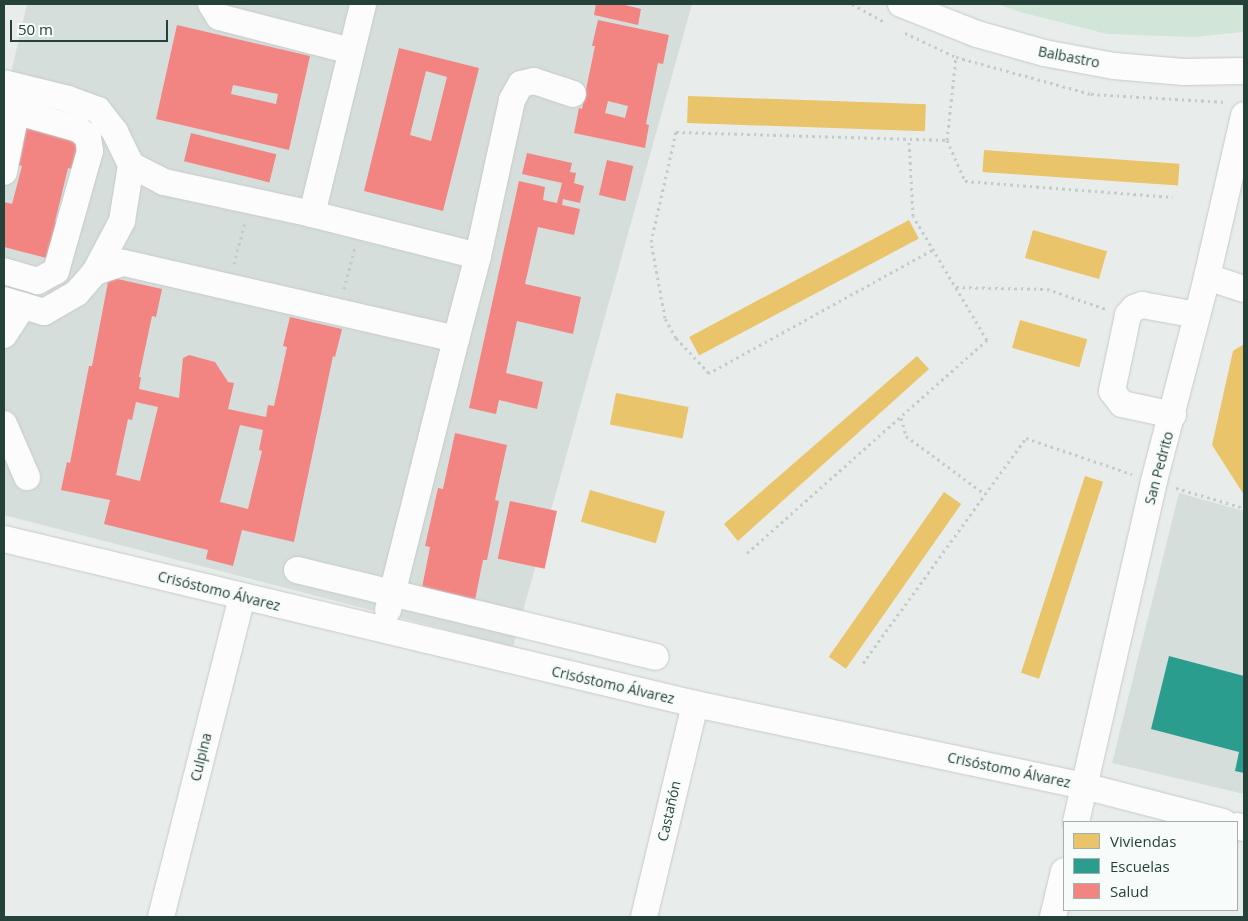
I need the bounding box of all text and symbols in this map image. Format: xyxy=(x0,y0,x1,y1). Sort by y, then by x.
scale bar xyxy=(12,10,170,42)
text: 50 m xyxy=(18,19,53,39)
street label: Balbastro xyxy=(1037,43,1101,71)
street label: San Pedrito xyxy=(1141,430,1177,506)
street label: Crisóstomo Álvarez xyxy=(156,568,282,614)
street label: Crisóstomo Álvarez xyxy=(550,663,676,707)
street label: Culpina xyxy=(187,731,215,783)
street label: Crisóstomo Álvarez xyxy=(946,749,1072,791)
street label: Castañón xyxy=(654,779,684,843)
legend xyxy=(1063,821,1238,911)
text: Viviendas xyxy=(1110,831,1176,851)
text: Escuelas xyxy=(1110,856,1170,876)
text: Salud xyxy=(1110,881,1149,901)

